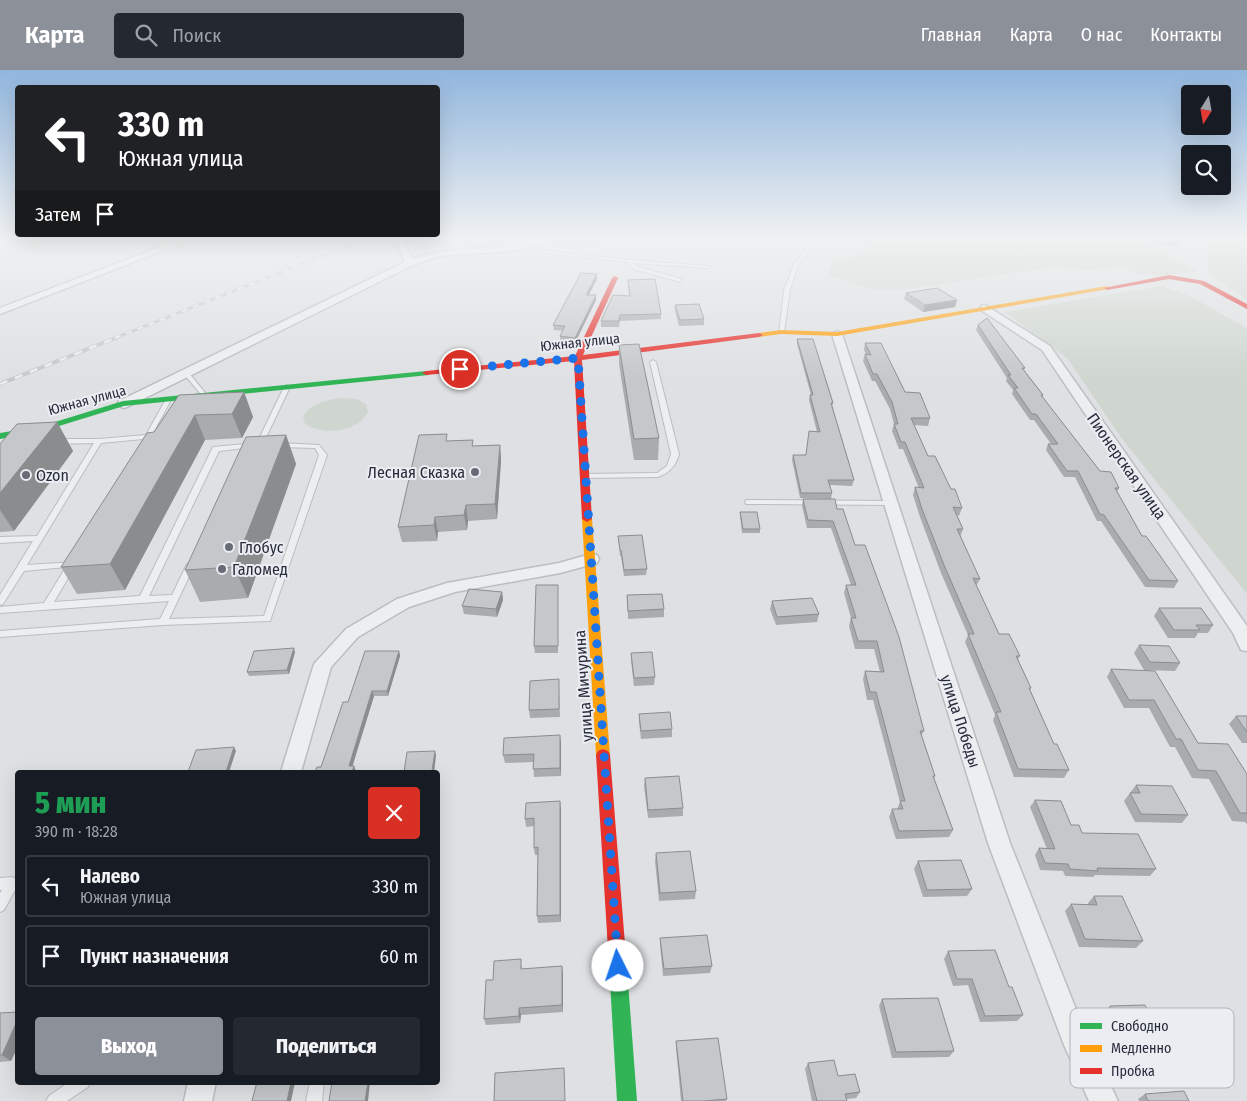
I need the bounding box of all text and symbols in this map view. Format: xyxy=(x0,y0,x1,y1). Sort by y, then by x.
search box xyxy=(114,13,464,58)
text: Карта xyxy=(25,21,84,49)
icon: search xyxy=(132,21,160,49)
text: Поиск xyxy=(172,24,221,47)
text: Главная xyxy=(921,24,982,46)
text: Карта xyxy=(1010,24,1053,46)
text: О нас xyxy=(1081,24,1122,46)
text: Контакты xyxy=(1150,24,1222,46)
north arrow xyxy=(1181,85,1231,135)
map controls xyxy=(1181,85,1231,195)
text: 330 m xyxy=(118,103,204,145)
icon: left xyxy=(35,105,100,170)
text: Южная улица xyxy=(118,145,244,172)
button: search xyxy=(1181,145,1231,195)
icon: arrive xyxy=(91,200,119,228)
text: Затем xyxy=(35,203,81,226)
street label: Южная улица xyxy=(539,330,621,355)
pin xyxy=(439,348,481,390)
icon: arrive xyxy=(446,355,474,383)
street label: Южная улица xyxy=(46,382,128,419)
street label: Пионерская улица xyxy=(1083,410,1170,523)
place label: Лесная Сказка xyxy=(368,463,465,482)
place label: Ozon xyxy=(36,466,69,485)
marker: Лесная Сказка xyxy=(469,466,481,478)
marker: Ozon xyxy=(20,469,32,481)
place label: Глобус xyxy=(239,538,284,557)
marker: Глобус xyxy=(223,541,235,553)
place label: Галомед xyxy=(232,560,288,579)
marker: Галомед xyxy=(216,563,228,575)
street label: улица Мичурина xyxy=(570,629,597,743)
street label: улица Победы xyxy=(937,672,984,770)
text: 5 мин xyxy=(35,785,106,821)
button: close xyxy=(368,787,420,839)
text: 390 m · 18:28 xyxy=(35,822,118,841)
text: Налево xyxy=(80,865,140,888)
icon: left xyxy=(37,872,65,900)
text: 330 m xyxy=(372,875,418,898)
text: Южная улица xyxy=(80,888,171,907)
position arrow xyxy=(591,939,643,991)
icon: arrive xyxy=(37,942,65,970)
text: Пункт назначения xyxy=(80,945,229,968)
text: 60 m xyxy=(380,945,418,968)
legend xyxy=(1070,1008,1234,1088)
button: Выход xyxy=(35,1017,223,1075)
button: Поделиться xyxy=(233,1017,420,1075)
text: Свободно xyxy=(1111,1018,1169,1035)
text: Медленно xyxy=(1111,1040,1171,1057)
text: Пробка xyxy=(1111,1063,1155,1080)

